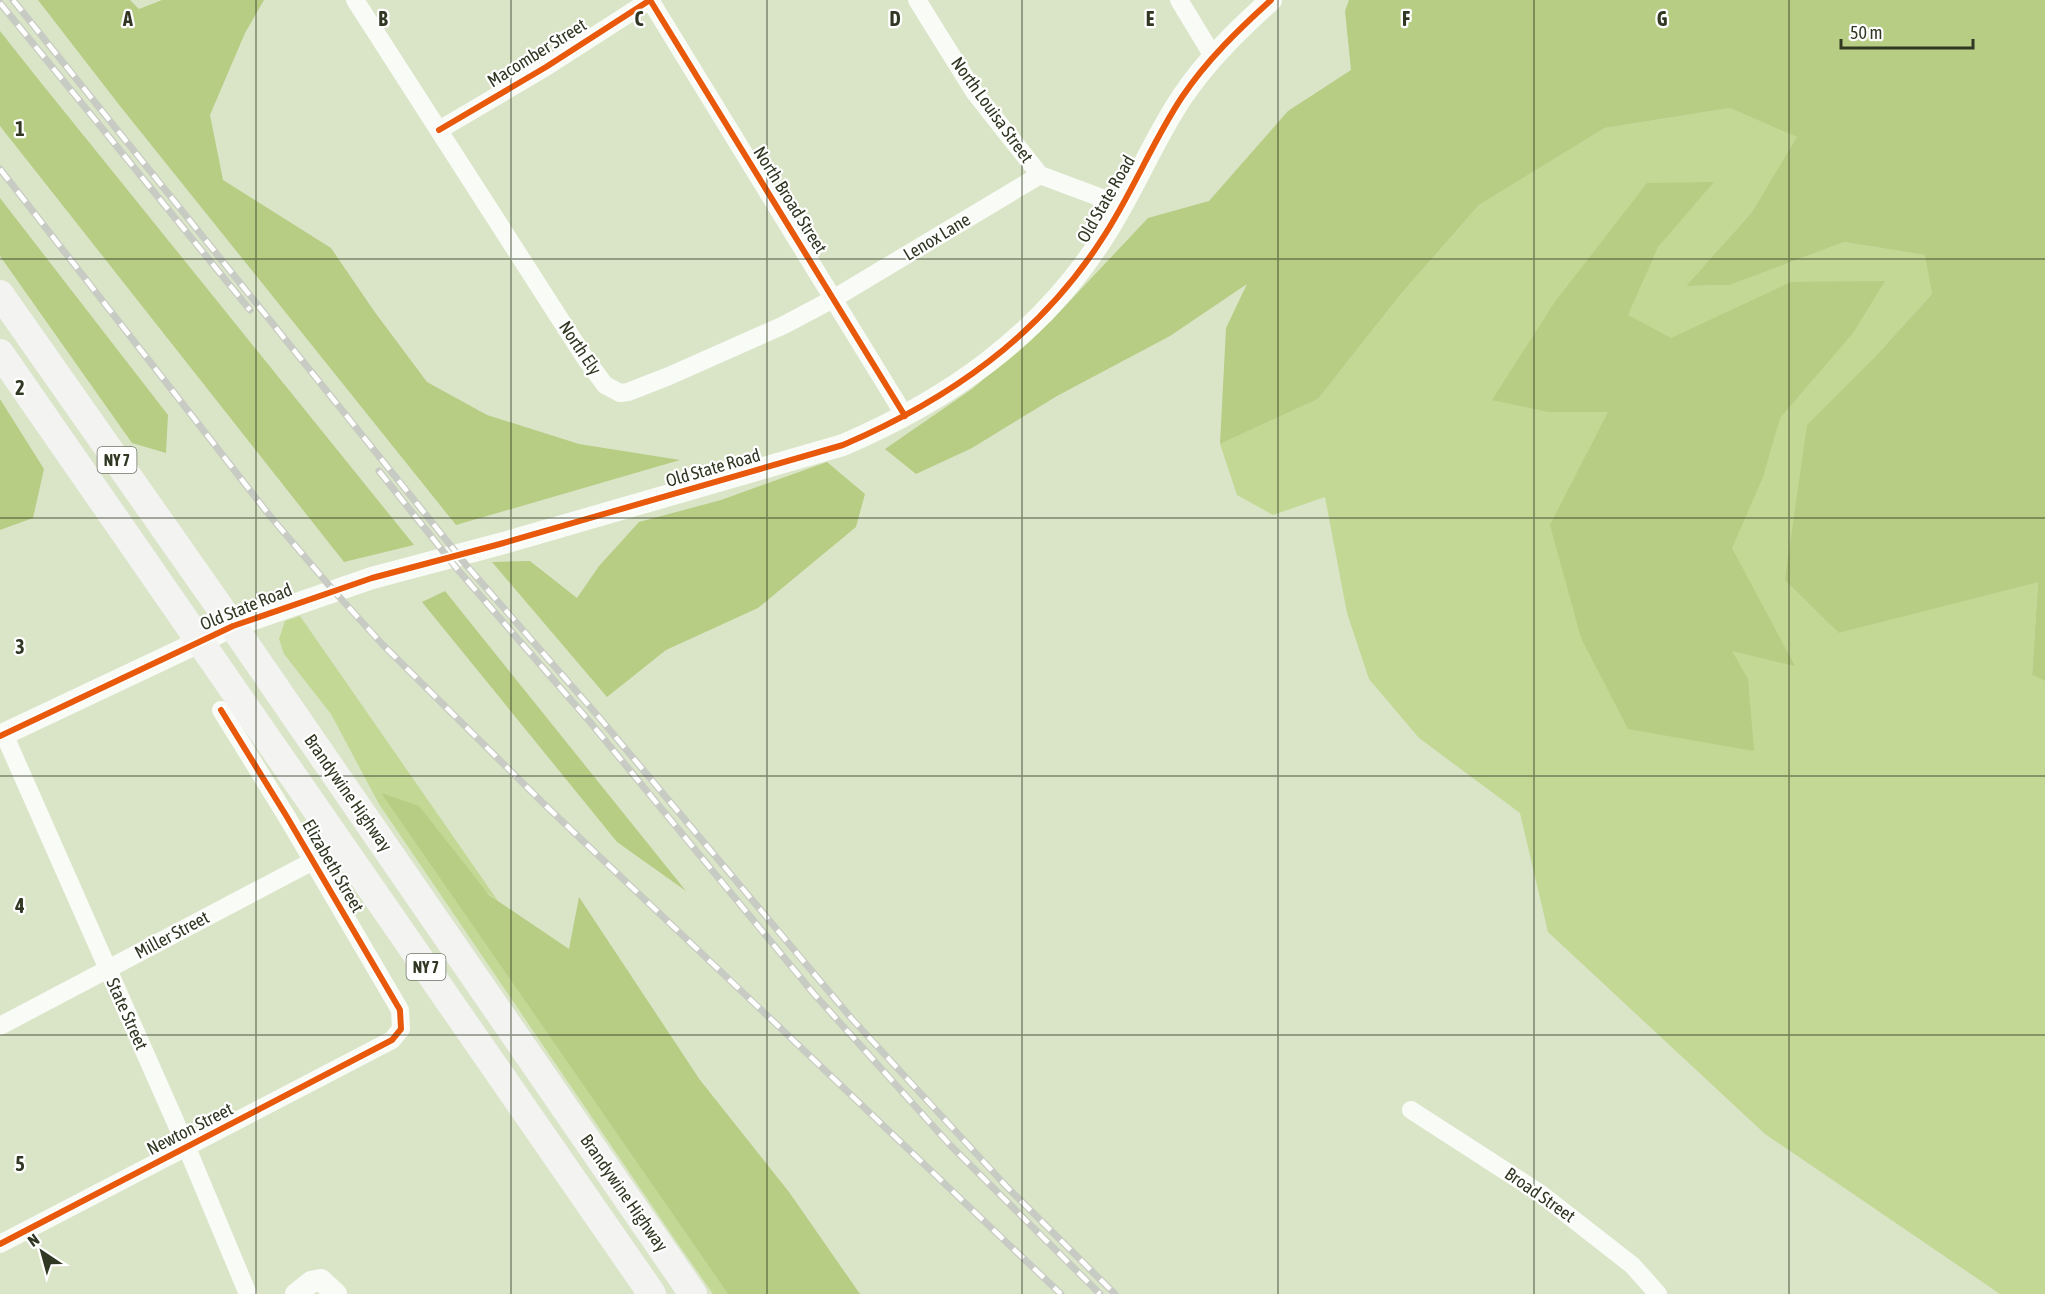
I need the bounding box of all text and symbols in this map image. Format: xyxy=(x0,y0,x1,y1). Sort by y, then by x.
text: A xyxy=(122,7,133,30)
text: B xyxy=(378,7,388,30)
text: C xyxy=(635,7,644,30)
text: D xyxy=(889,7,901,30)
text: E xyxy=(1146,7,1155,30)
text: F xyxy=(1402,7,1410,30)
text: G xyxy=(1657,7,1668,30)
scale bar xyxy=(1841,12,1973,50)
street label: Macomber Street xyxy=(483,14,590,91)
text: 50 m xyxy=(1850,22,1882,43)
street label: North Louisa Street xyxy=(947,53,1038,167)
text: 1 xyxy=(15,117,25,140)
street label: North Broad Street xyxy=(749,143,832,257)
street label: Old State Road xyxy=(1072,151,1139,246)
street label: Lenox Lane xyxy=(900,208,974,265)
street label: North Ely xyxy=(555,317,606,379)
text: 2 xyxy=(15,376,25,399)
street label: Old State Road xyxy=(663,444,762,491)
road number: NY 7 xyxy=(98,447,136,473)
street label: Old State Road xyxy=(197,579,295,634)
text: 3 xyxy=(15,635,25,658)
street label: Brandywine Highway xyxy=(300,730,397,855)
street label: Elizabeth Street xyxy=(298,815,369,916)
text: 4 xyxy=(14,894,25,917)
street label: Miller Street xyxy=(131,906,212,963)
road number: NY 7 xyxy=(406,954,446,980)
street label: State Street xyxy=(102,975,153,1053)
street label: Newton Street xyxy=(143,1098,236,1159)
street label: Brandywine Highway xyxy=(576,1130,673,1255)
text: 5 xyxy=(15,1152,25,1175)
street label: Broad Street xyxy=(1501,1163,1580,1226)
north arrow xyxy=(12,1222,72,1282)
text: N xyxy=(24,1230,42,1250)

